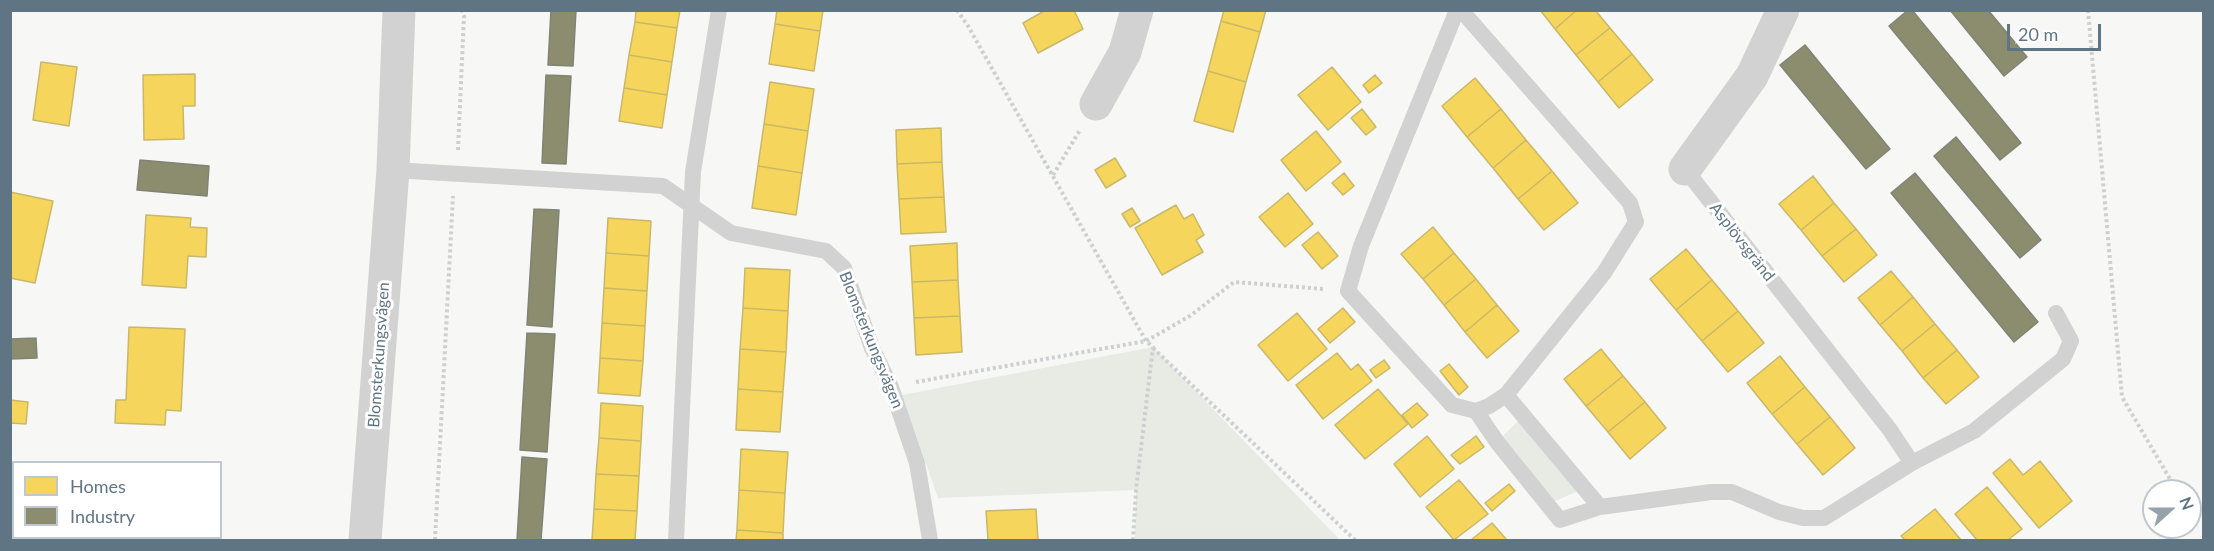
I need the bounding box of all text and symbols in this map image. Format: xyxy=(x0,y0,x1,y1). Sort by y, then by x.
scale bar xyxy=(2010,12,2104,50)
text: 20 m xyxy=(2018,23,2058,45)
street label: Asplövsgränd xyxy=(1705,199,1779,285)
street label: Blomsterkungsvägen xyxy=(835,269,907,411)
street label: Blomsterkungsvägen xyxy=(364,282,394,428)
legend xyxy=(12,461,222,539)
text: Homes xyxy=(70,475,126,497)
north arrow xyxy=(2142,479,2202,539)
text: N xyxy=(2176,494,2198,512)
text: Industry xyxy=(70,505,135,527)

